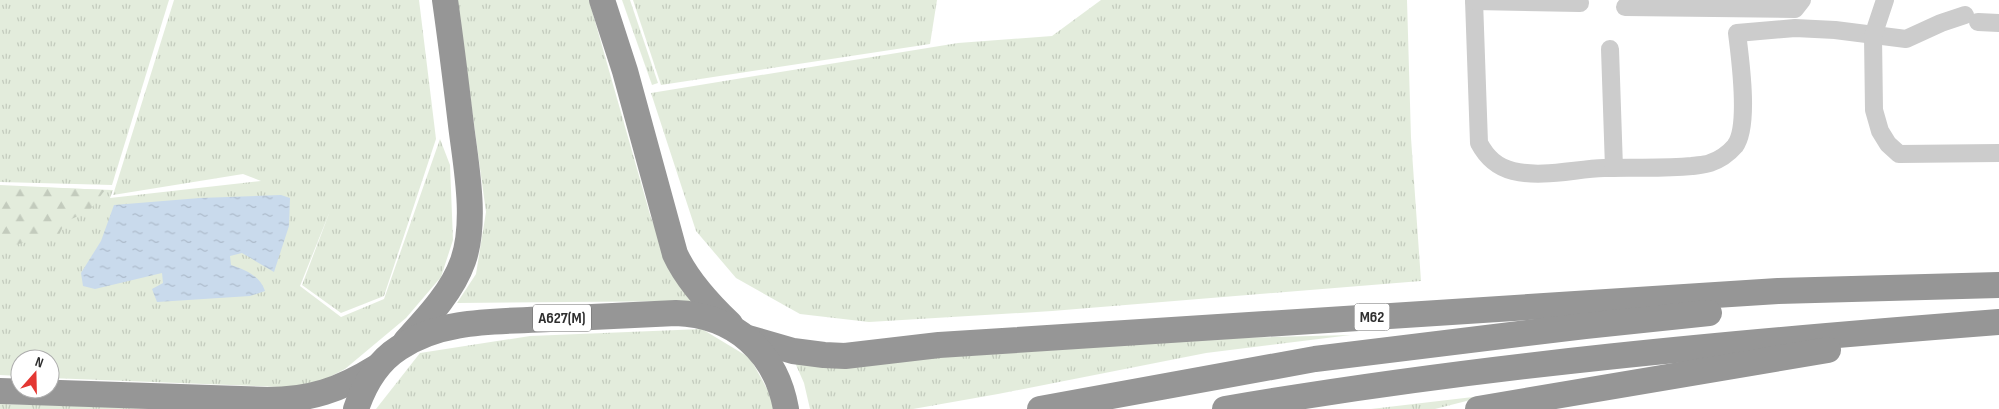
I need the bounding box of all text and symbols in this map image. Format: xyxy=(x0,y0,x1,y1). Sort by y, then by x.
road number: A627(M) xyxy=(533,304,591,332)
road number: M62 xyxy=(1354,304,1390,330)
north arrow xyxy=(10,349,60,399)
text: N xyxy=(33,353,46,372)

